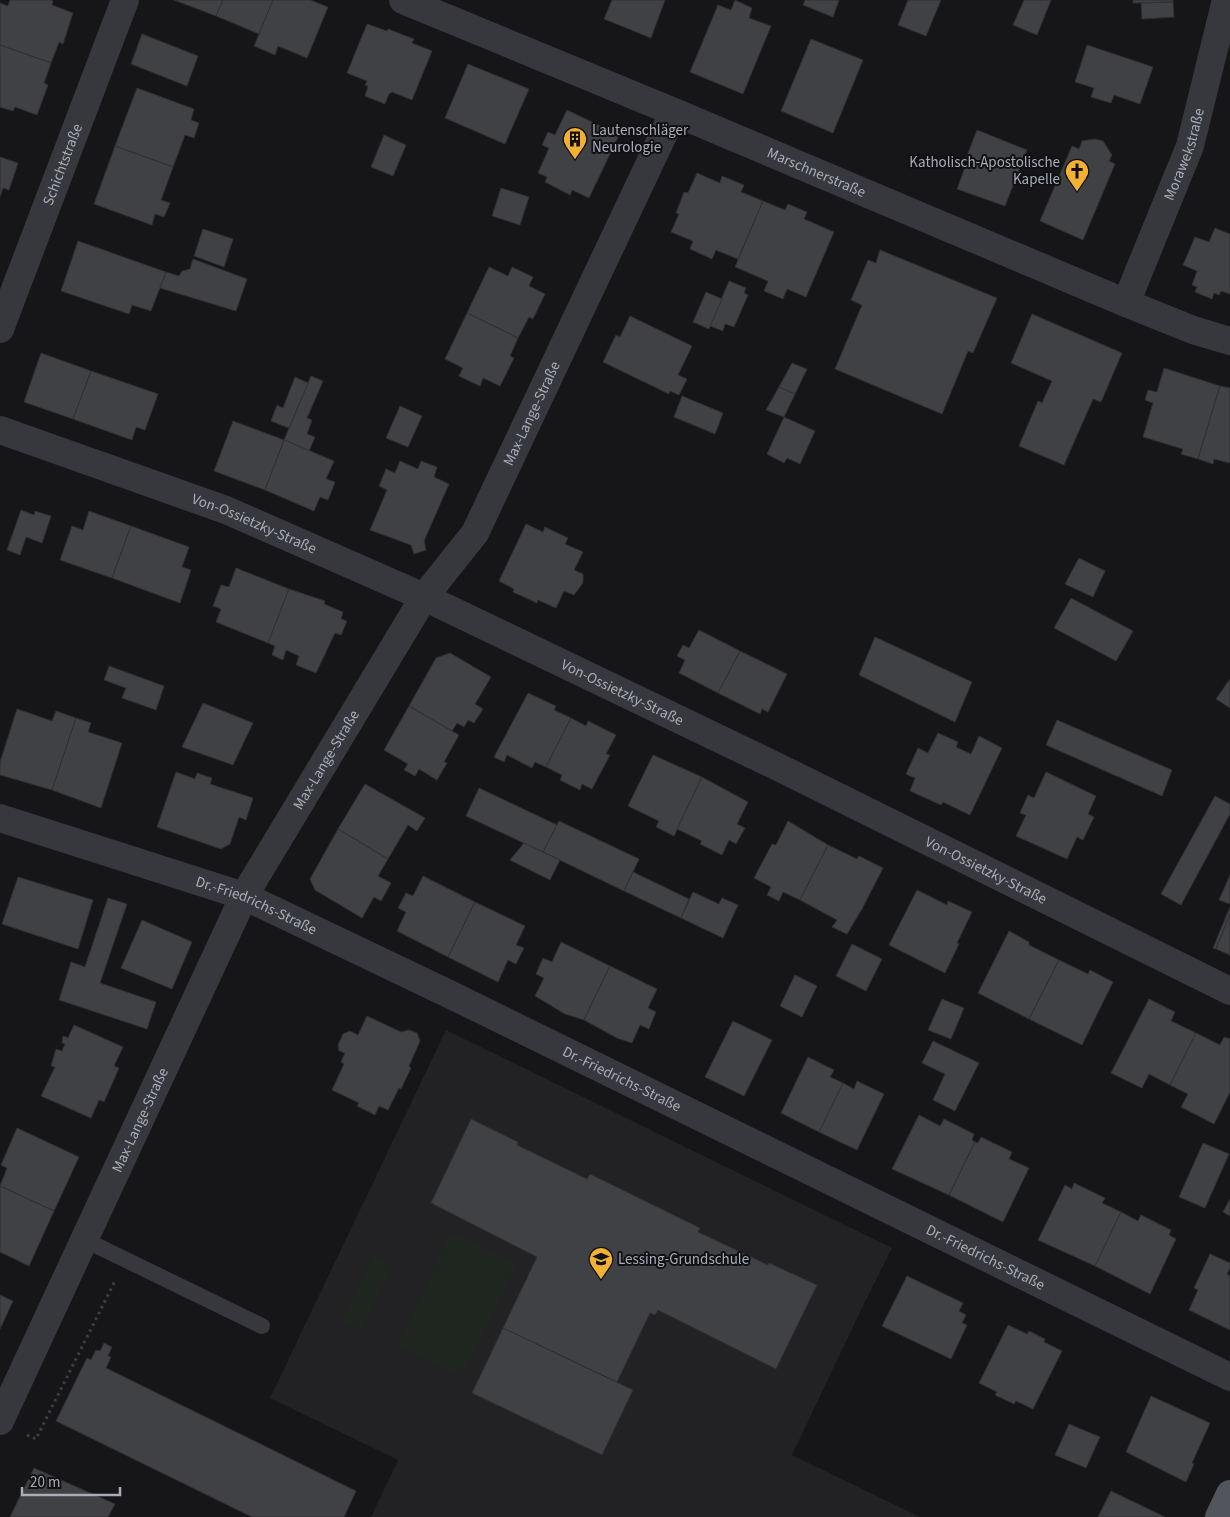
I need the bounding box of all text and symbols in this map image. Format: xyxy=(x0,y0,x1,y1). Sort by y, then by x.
street label: Morawekstraße xyxy=(1159,106,1210,204)
place label: Lautenschläger Neurologie xyxy=(592,120,689,158)
street label: Schichtstraße xyxy=(38,121,88,209)
building icon: Lautenschläger Neurologie xyxy=(562,126,588,160)
street label: Marschnerstraße xyxy=(764,143,869,203)
place label: Katholisch-Apostolische Kapelle xyxy=(909,152,1060,190)
church icon: Katholisch-Apostolische Kapelle xyxy=(1064,158,1090,192)
street label: Max-Lange-Straße xyxy=(498,358,566,469)
street label: Von-Ossietzky-Straße xyxy=(189,489,320,560)
street label: Von-Ossietzky-Straße xyxy=(557,654,687,731)
street label: Max-Lange-Straße xyxy=(288,706,365,814)
street label: Von-Ossietzky-Straße xyxy=(921,832,1050,910)
street label: Dr.-Friedrichs-Straße xyxy=(193,871,320,940)
street label: Dr.-Friedrichs-Straße xyxy=(559,1041,685,1117)
street label: Max-Lange-Straße xyxy=(107,1064,174,1176)
street label: Dr.-Friedrichs-Straße xyxy=(922,1220,1048,1296)
school or university icon: Lessing-Grundschule xyxy=(588,1246,614,1280)
place label: Lessing-Grundschule xyxy=(618,1249,749,1270)
scale bar xyxy=(22,1464,120,1496)
text: 20 m xyxy=(30,1472,60,1493)

